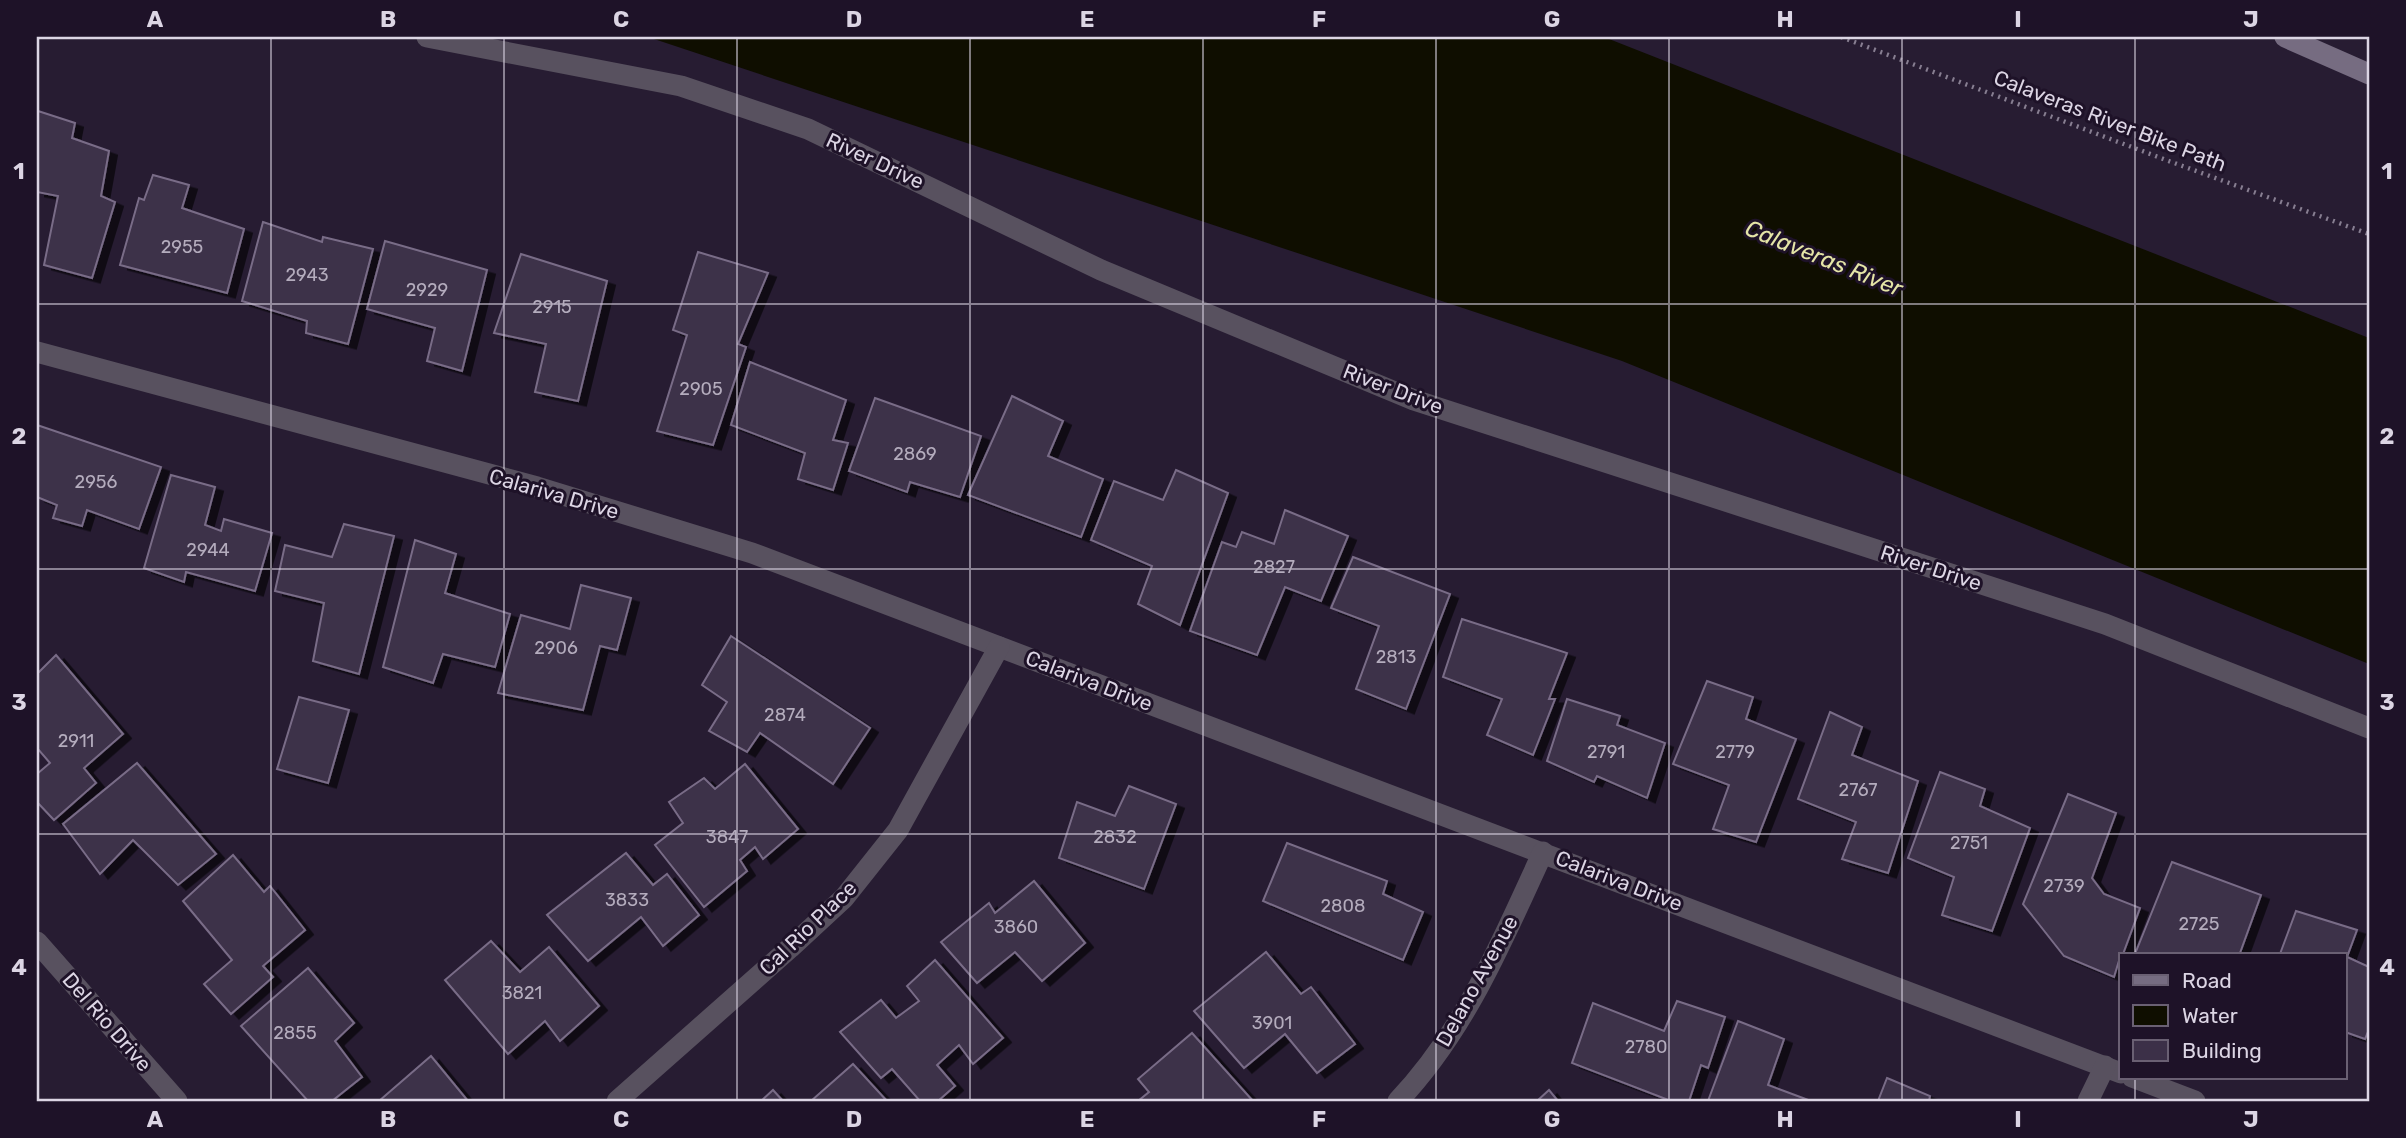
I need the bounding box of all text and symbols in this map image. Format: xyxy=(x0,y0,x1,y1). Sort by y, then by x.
text: A xyxy=(147,5,164,33)
text: B xyxy=(380,5,396,33)
text: C xyxy=(613,5,629,33)
text: D xyxy=(846,5,862,33)
text: E xyxy=(1080,5,1094,33)
text: F xyxy=(1312,5,1326,33)
text: G xyxy=(1544,5,1560,33)
text: H xyxy=(1776,5,1794,33)
text: I xyxy=(2014,5,2022,33)
text: J xyxy=(2243,5,2259,33)
street label: Calaveras River Bike Path xyxy=(1990,65,2230,176)
street label: River Drive xyxy=(822,127,928,194)
text: 1 xyxy=(13,157,25,185)
text: 1 xyxy=(2381,157,2393,185)
water label: Calaveras River xyxy=(1741,214,1908,303)
house number: 2955 xyxy=(161,236,203,258)
house number: 2943 xyxy=(286,264,328,286)
house number: 2929 xyxy=(406,279,448,301)
house number: 2915 xyxy=(532,296,572,318)
street label: River Drive xyxy=(1340,358,1447,419)
house number: 2905 xyxy=(679,378,723,400)
text: 2 xyxy=(12,422,26,450)
text: 2 xyxy=(2380,422,2394,450)
house number: 2869 xyxy=(893,443,937,465)
street label: Calariva Drive xyxy=(486,463,622,524)
house number: 2956 xyxy=(75,471,118,493)
house number: 2944 xyxy=(186,539,230,561)
street label: River Drive xyxy=(1877,539,1985,596)
house number: 2827 xyxy=(1253,556,1295,578)
house number: 2906 xyxy=(534,637,578,659)
street label: Calariva Drive xyxy=(1022,645,1156,716)
house number: 2813 xyxy=(1376,646,1416,668)
text: 3 xyxy=(11,688,27,716)
text: 3 xyxy=(2379,688,2395,716)
house number: 2874 xyxy=(764,704,806,726)
house number: 2911 xyxy=(58,730,94,752)
house number: 2791 xyxy=(1587,741,1625,763)
house number: 2779 xyxy=(1715,741,1755,763)
house number: 2767 xyxy=(1839,779,1877,801)
house number: 3847 xyxy=(706,826,748,848)
house number: 2832 xyxy=(1093,826,1137,848)
house number: 2751 xyxy=(1950,832,1988,854)
street label: Calariva Drive xyxy=(1552,845,1686,916)
street label: Cal Rio Place xyxy=(754,875,861,980)
house number: 2739 xyxy=(2043,875,2085,897)
house number: 3833 xyxy=(605,889,649,911)
house number: 2808 xyxy=(1321,895,1365,917)
street label: Delano Avenue xyxy=(1430,911,1523,1051)
house number: 2725 xyxy=(2178,913,2220,935)
house number: 3860 xyxy=(994,916,1038,938)
text: 4 xyxy=(11,953,27,981)
legend xyxy=(2119,953,2346,1078)
text: 4 xyxy=(2379,953,2395,981)
street label: Del Rio Drive xyxy=(58,967,157,1076)
text: Road xyxy=(2182,968,2232,993)
house number: 3821 xyxy=(502,982,542,1004)
text: Water xyxy=(2182,1003,2238,1028)
house number: 3901 xyxy=(1252,1012,1292,1034)
house number: 2855 xyxy=(273,1022,317,1044)
house number: 2780 xyxy=(1625,1036,1667,1058)
text: Building xyxy=(2182,1038,2262,1063)
text: A xyxy=(147,1105,164,1133)
text: B xyxy=(380,1105,396,1133)
text: C xyxy=(613,1105,629,1133)
text: D xyxy=(846,1105,862,1133)
text: E xyxy=(1080,1105,1094,1133)
text: F xyxy=(1312,1105,1326,1133)
text: G xyxy=(1544,1105,1560,1133)
text: H xyxy=(1776,1105,1794,1133)
text: I xyxy=(2014,1105,2022,1133)
text: J xyxy=(2243,1105,2259,1133)

